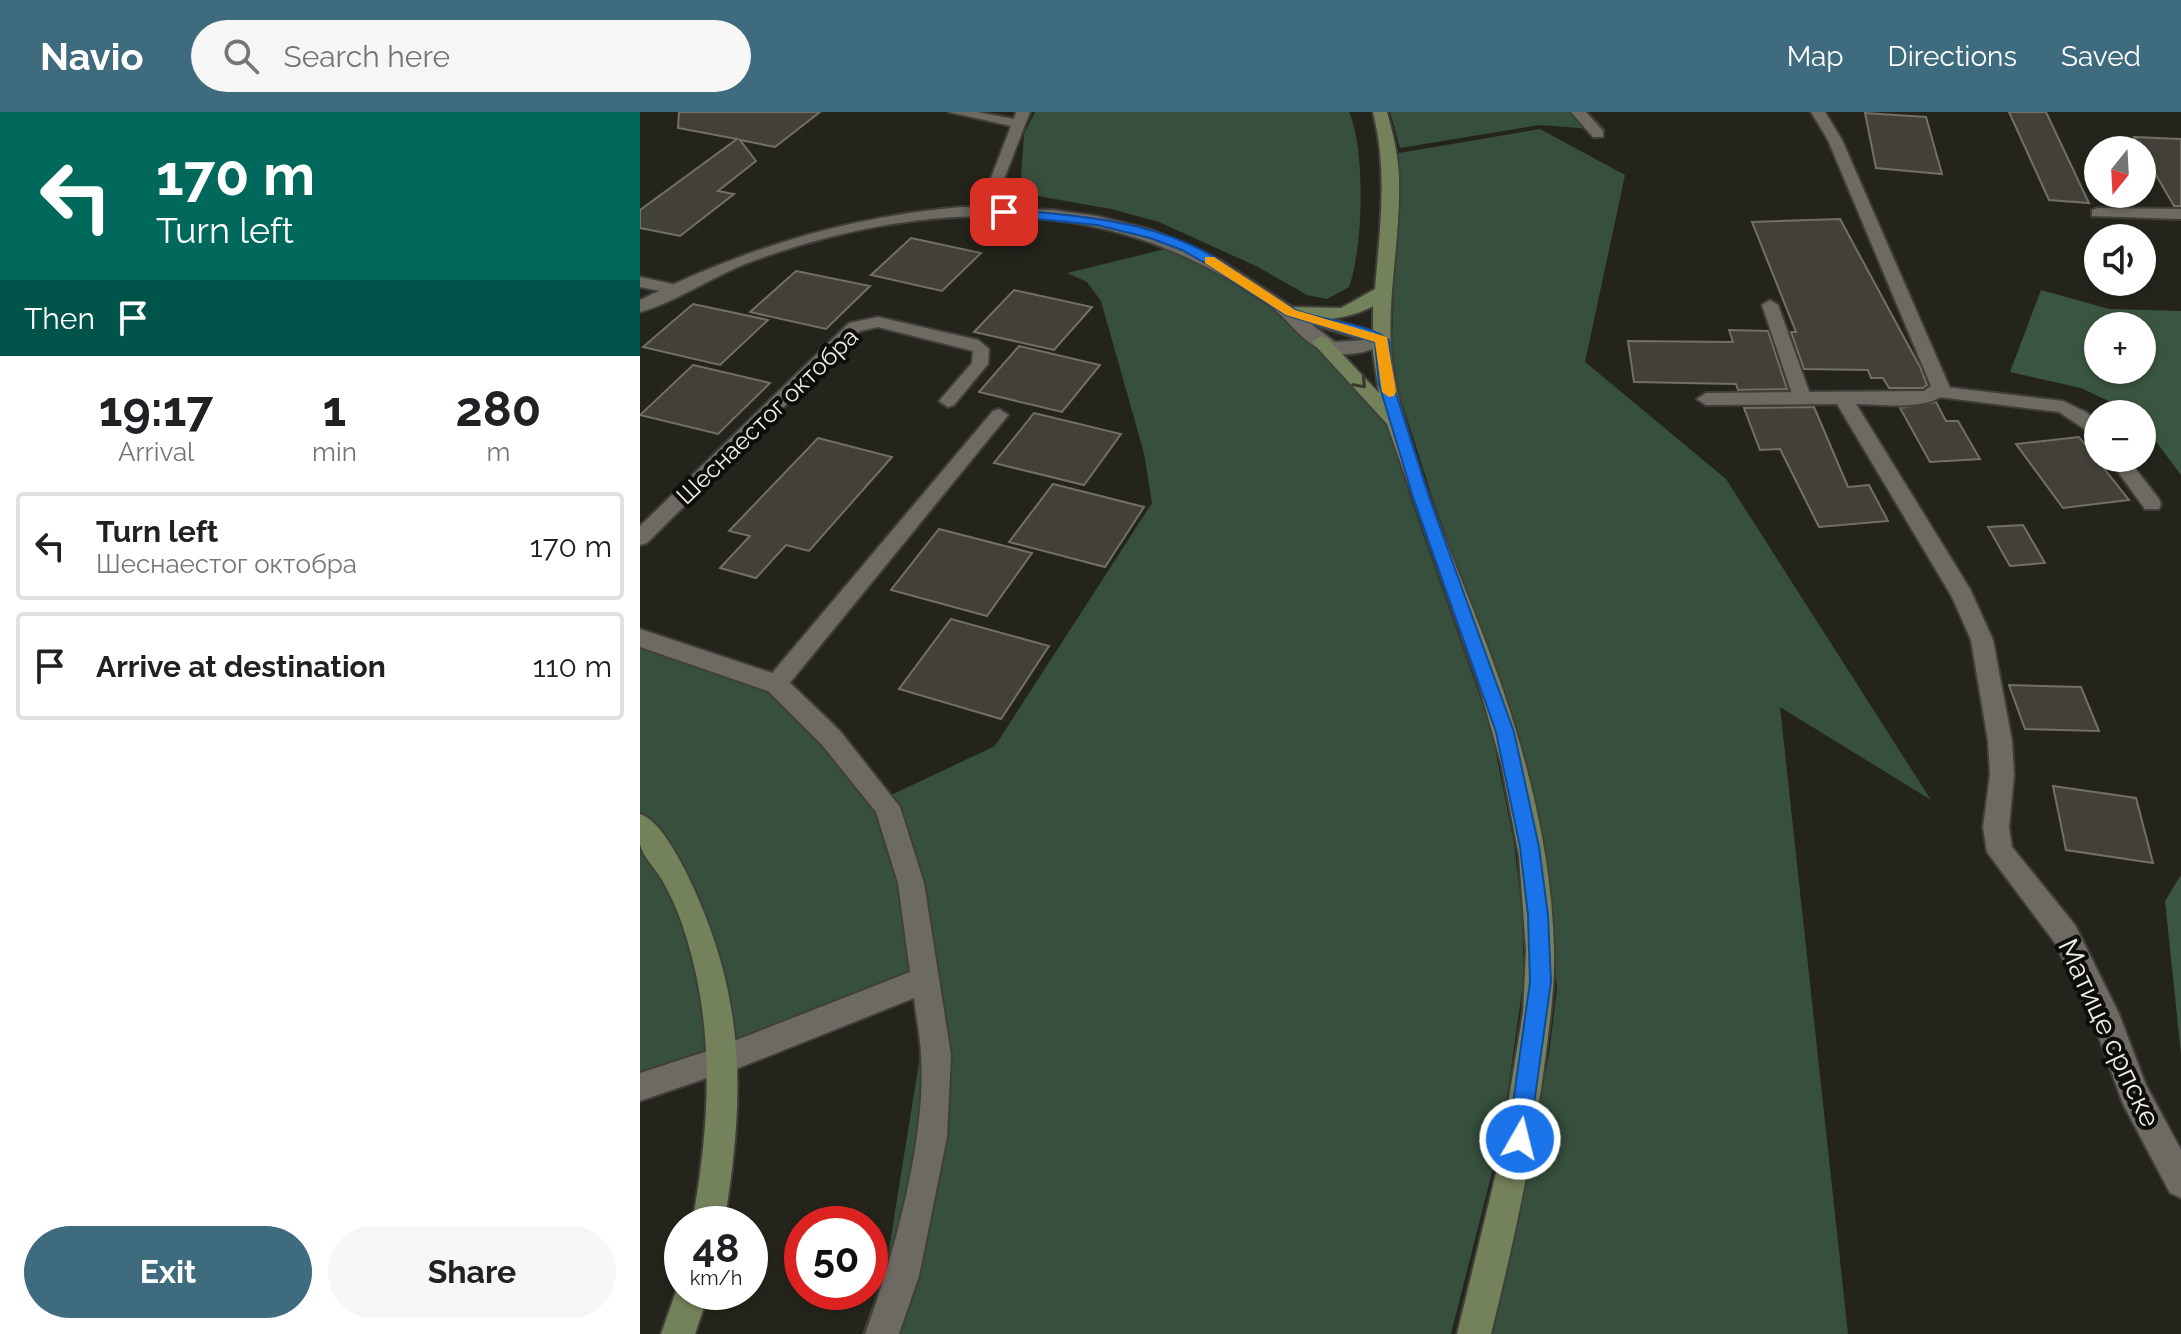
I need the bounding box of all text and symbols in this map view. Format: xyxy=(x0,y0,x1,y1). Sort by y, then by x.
search box xyxy=(191,20,751,92)
text: Navio xyxy=(40,34,143,79)
icon: search xyxy=(219,34,263,78)
text: Search here xyxy=(283,39,450,74)
text: Map xyxy=(1787,40,1844,73)
text: Directions xyxy=(1888,40,2017,73)
text: Saved xyxy=(2061,40,2141,73)
north arrow xyxy=(2084,136,2156,208)
map controls xyxy=(2084,136,2156,472)
text: 170 m xyxy=(156,142,315,208)
icon: left xyxy=(24,144,128,248)
pin xyxy=(970,178,1038,246)
icon: arrive xyxy=(982,190,1026,234)
text: Turn left xyxy=(156,209,294,251)
button: sound xyxy=(2084,224,2156,296)
icon: arrive xyxy=(111,296,155,340)
text: Then xyxy=(24,301,95,336)
button: + xyxy=(2084,312,2156,384)
street label: Шеснаестог октобра xyxy=(670,322,864,510)
one-way arrow xyxy=(1351,374,1365,389)
text: 19:17 xyxy=(99,381,213,437)
text: 1 xyxy=(323,381,346,437)
text: 280 xyxy=(456,381,541,437)
button: − xyxy=(2084,400,2156,472)
text: Arrival xyxy=(118,437,194,467)
text: min xyxy=(312,437,357,467)
text: m xyxy=(486,437,510,467)
text: Turn left xyxy=(96,514,218,549)
icon: left xyxy=(28,524,72,568)
text: 170 m xyxy=(530,529,612,564)
text: Шеснаестог октобра xyxy=(96,549,357,579)
icon: arrive xyxy=(28,644,72,688)
text: Arrive at destination xyxy=(96,649,386,684)
text: 110 m xyxy=(533,649,612,684)
street label: Матице српске xyxy=(2051,934,2167,1132)
position arrow xyxy=(1478,1097,1562,1181)
speed limit sign: 50 xyxy=(784,1206,888,1310)
text: 48 xyxy=(692,1224,739,1271)
button: Exit xyxy=(24,1226,312,1318)
button: Share xyxy=(328,1226,616,1318)
text: km/h xyxy=(690,1266,742,1290)

